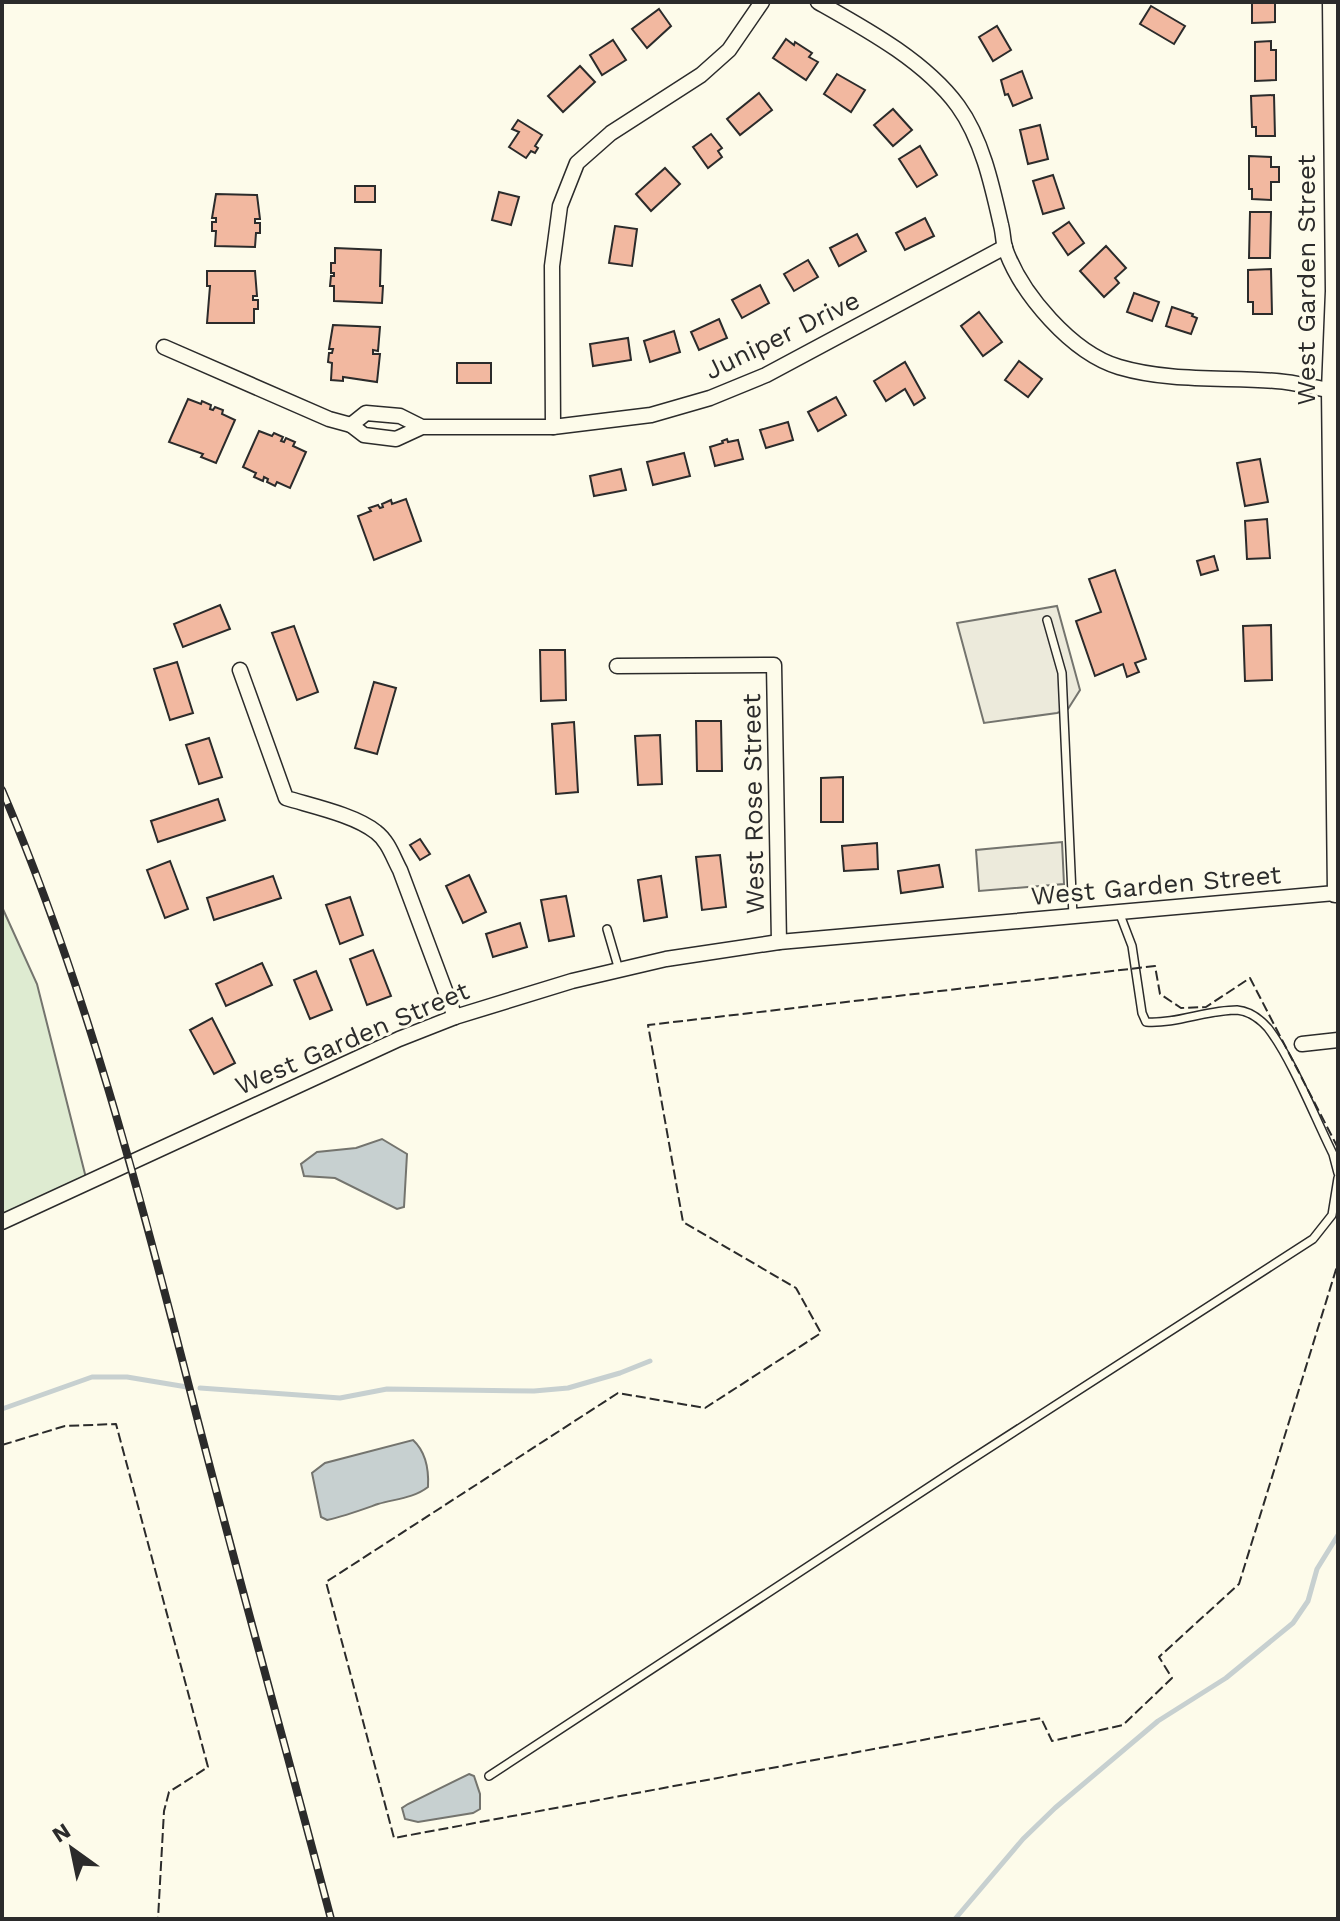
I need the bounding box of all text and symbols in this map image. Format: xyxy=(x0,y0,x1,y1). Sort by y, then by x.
street label: West Garden Street xyxy=(1291,154,1321,405)
street label: Juniper Drive xyxy=(700,285,864,385)
street label: West Rose Street xyxy=(736,693,770,915)
street label: West Garden Street xyxy=(1030,859,1282,911)
street label: West Garden Street xyxy=(231,975,473,1101)
north arrow xyxy=(32,1809,112,1889)
text: N xyxy=(48,1818,75,1848)

